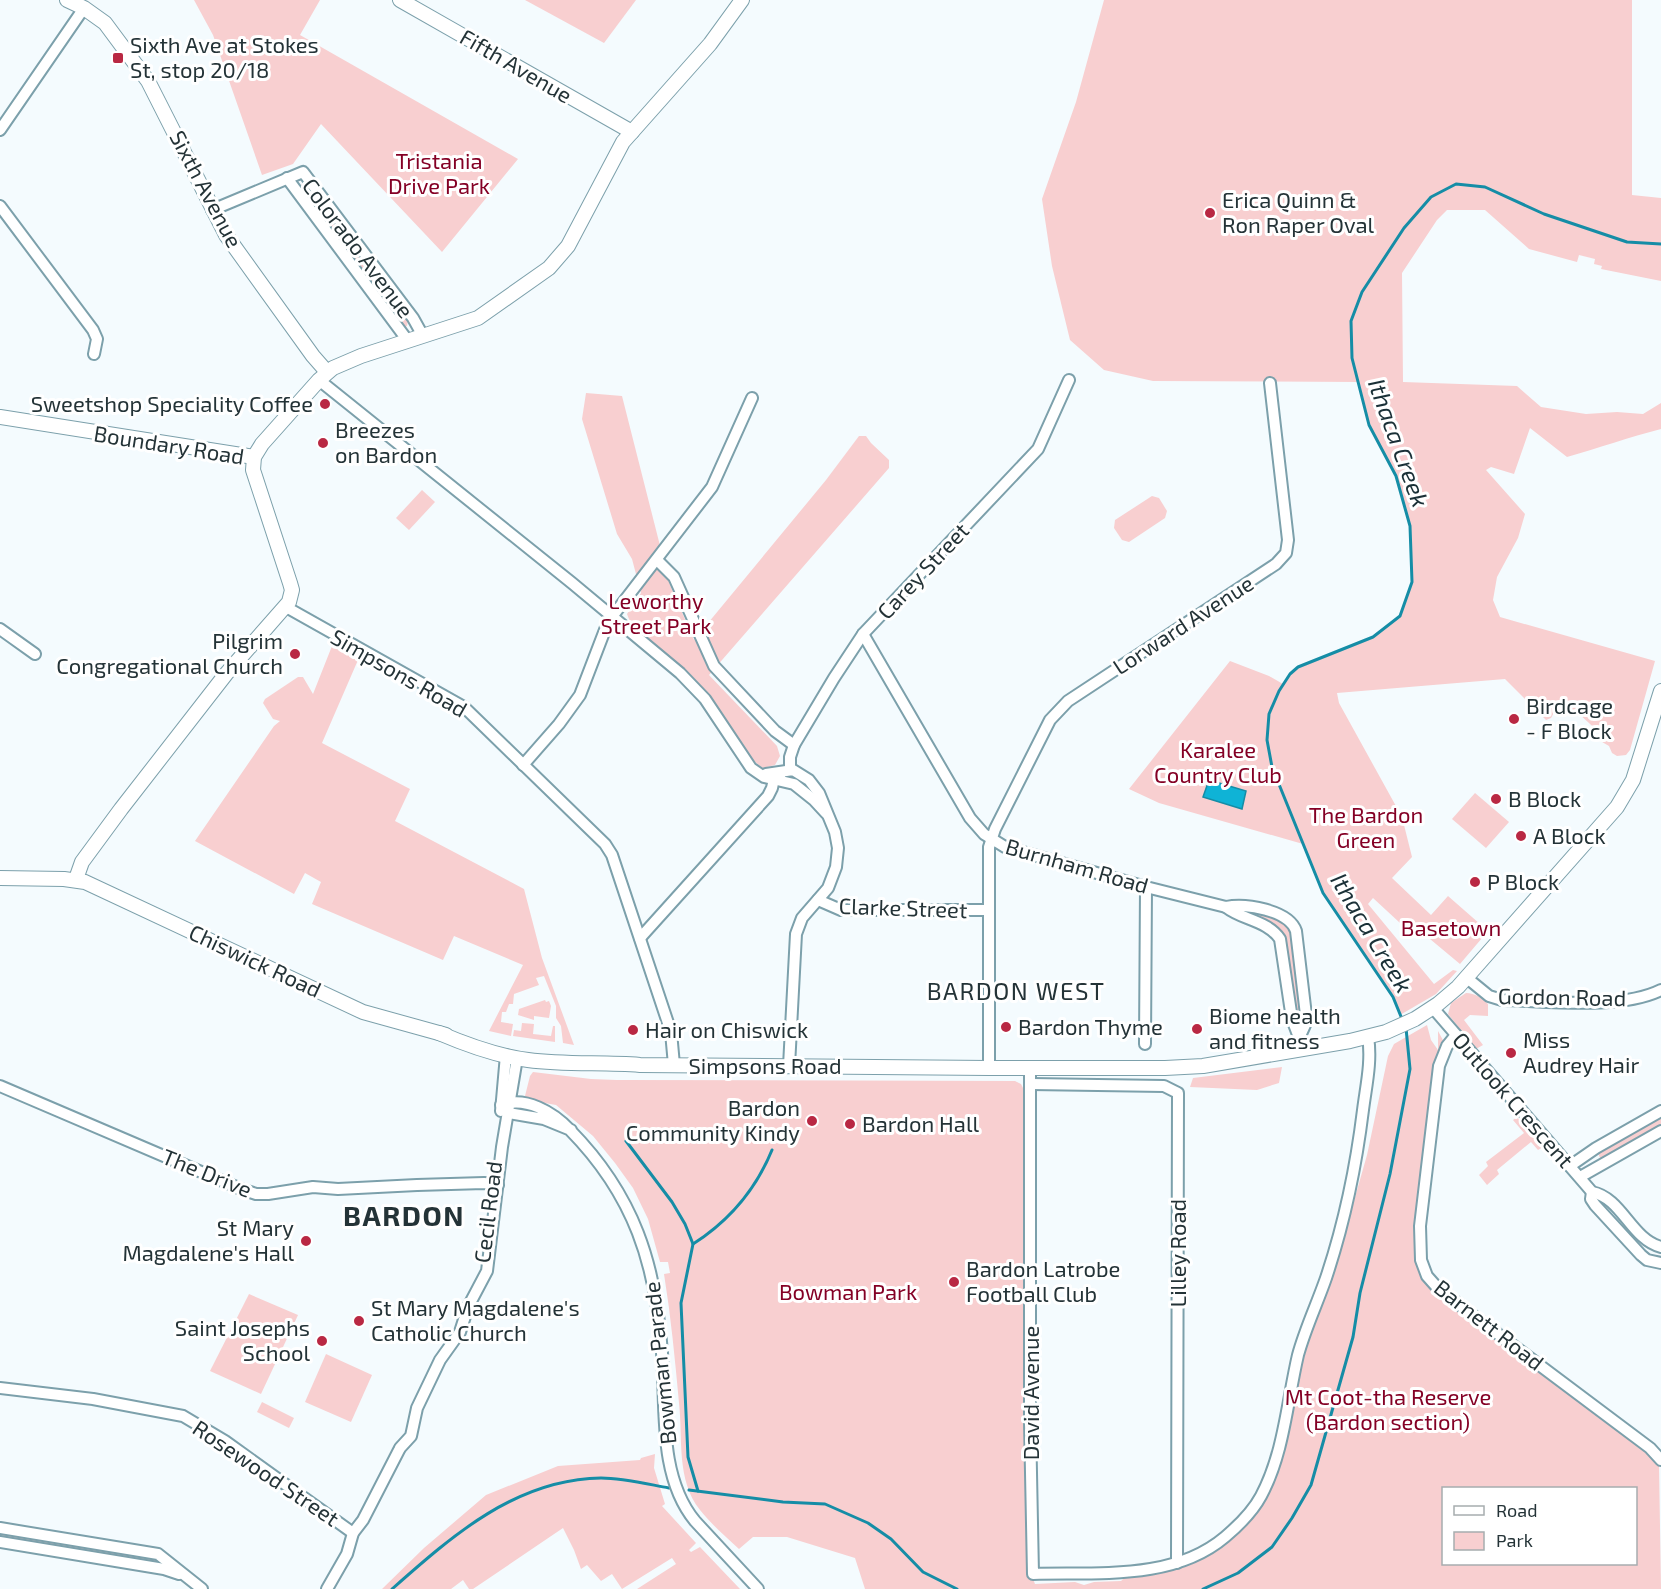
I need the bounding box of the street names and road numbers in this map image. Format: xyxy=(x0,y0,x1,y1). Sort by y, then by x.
street label: Fifth Avenue xyxy=(456,23,577,108)
street label: Sixth Avenue xyxy=(165,126,249,251)
street label: Colorado Avenue xyxy=(298,172,420,322)
street label: Boundary Road xyxy=(92,419,246,469)
street label: Carey Street xyxy=(871,517,973,624)
street label: Lorward Avenue xyxy=(1107,569,1257,679)
street label: Simpsons Road xyxy=(327,623,472,722)
street label: Burnham Road xyxy=(1003,832,1152,898)
street label: Clarke Street xyxy=(838,892,968,922)
street label: Chiswick Road xyxy=(185,918,326,1002)
street label: Gordon Road xyxy=(1498,982,1626,1010)
street label: Outlook Crescent xyxy=(1448,1026,1580,1172)
street label: Simpsons Road xyxy=(688,1052,842,1078)
street label: The Drive xyxy=(159,1142,256,1202)
street label: Cecil Road xyxy=(468,1160,506,1264)
street label: Lilley Road xyxy=(1164,1199,1190,1307)
street label: Barnett Road xyxy=(1430,1273,1549,1375)
street label: Bowman Parade xyxy=(638,1280,680,1446)
street label: David Avenue xyxy=(1017,1326,1043,1460)
street label: Rosewood Street xyxy=(189,1414,345,1531)

